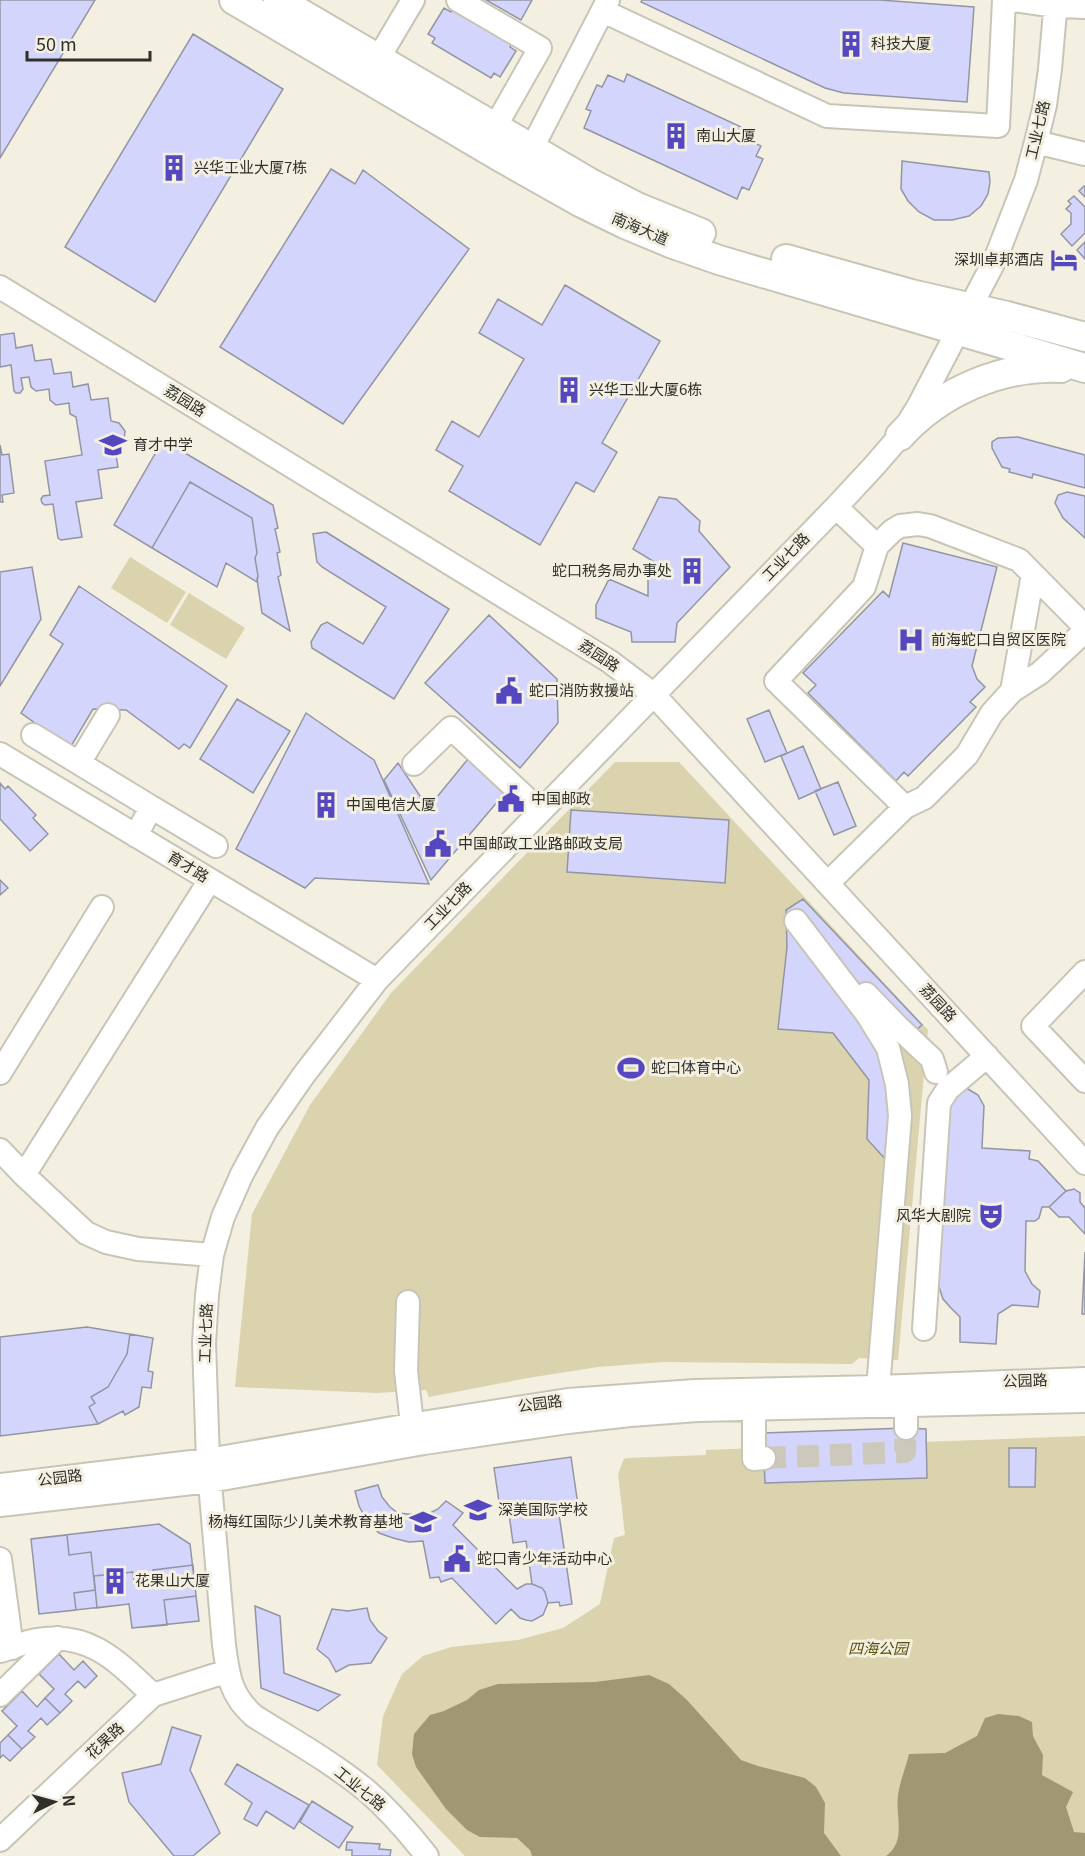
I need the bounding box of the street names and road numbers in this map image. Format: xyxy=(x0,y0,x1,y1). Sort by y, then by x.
street label: 工业七路 xyxy=(1020,98,1054,161)
street label: 南海大道 xyxy=(609,206,672,249)
street label: 荔园路 xyxy=(161,379,210,421)
street label: 工业七路 xyxy=(757,527,813,585)
street label: 荔园路 xyxy=(575,634,624,676)
street label: 育才路 xyxy=(164,845,213,886)
street label: 工业七路 xyxy=(419,876,475,934)
street label: 荔园路 xyxy=(916,978,962,1026)
street label: 工业七路 xyxy=(193,1303,216,1363)
street label: 公园路 xyxy=(1002,1368,1048,1391)
street label: 公园路 xyxy=(516,1389,564,1416)
street label: 公园路 xyxy=(36,1463,83,1490)
street label: 花果路 xyxy=(80,1717,128,1763)
street label: 工业七路 xyxy=(331,1761,391,1815)

